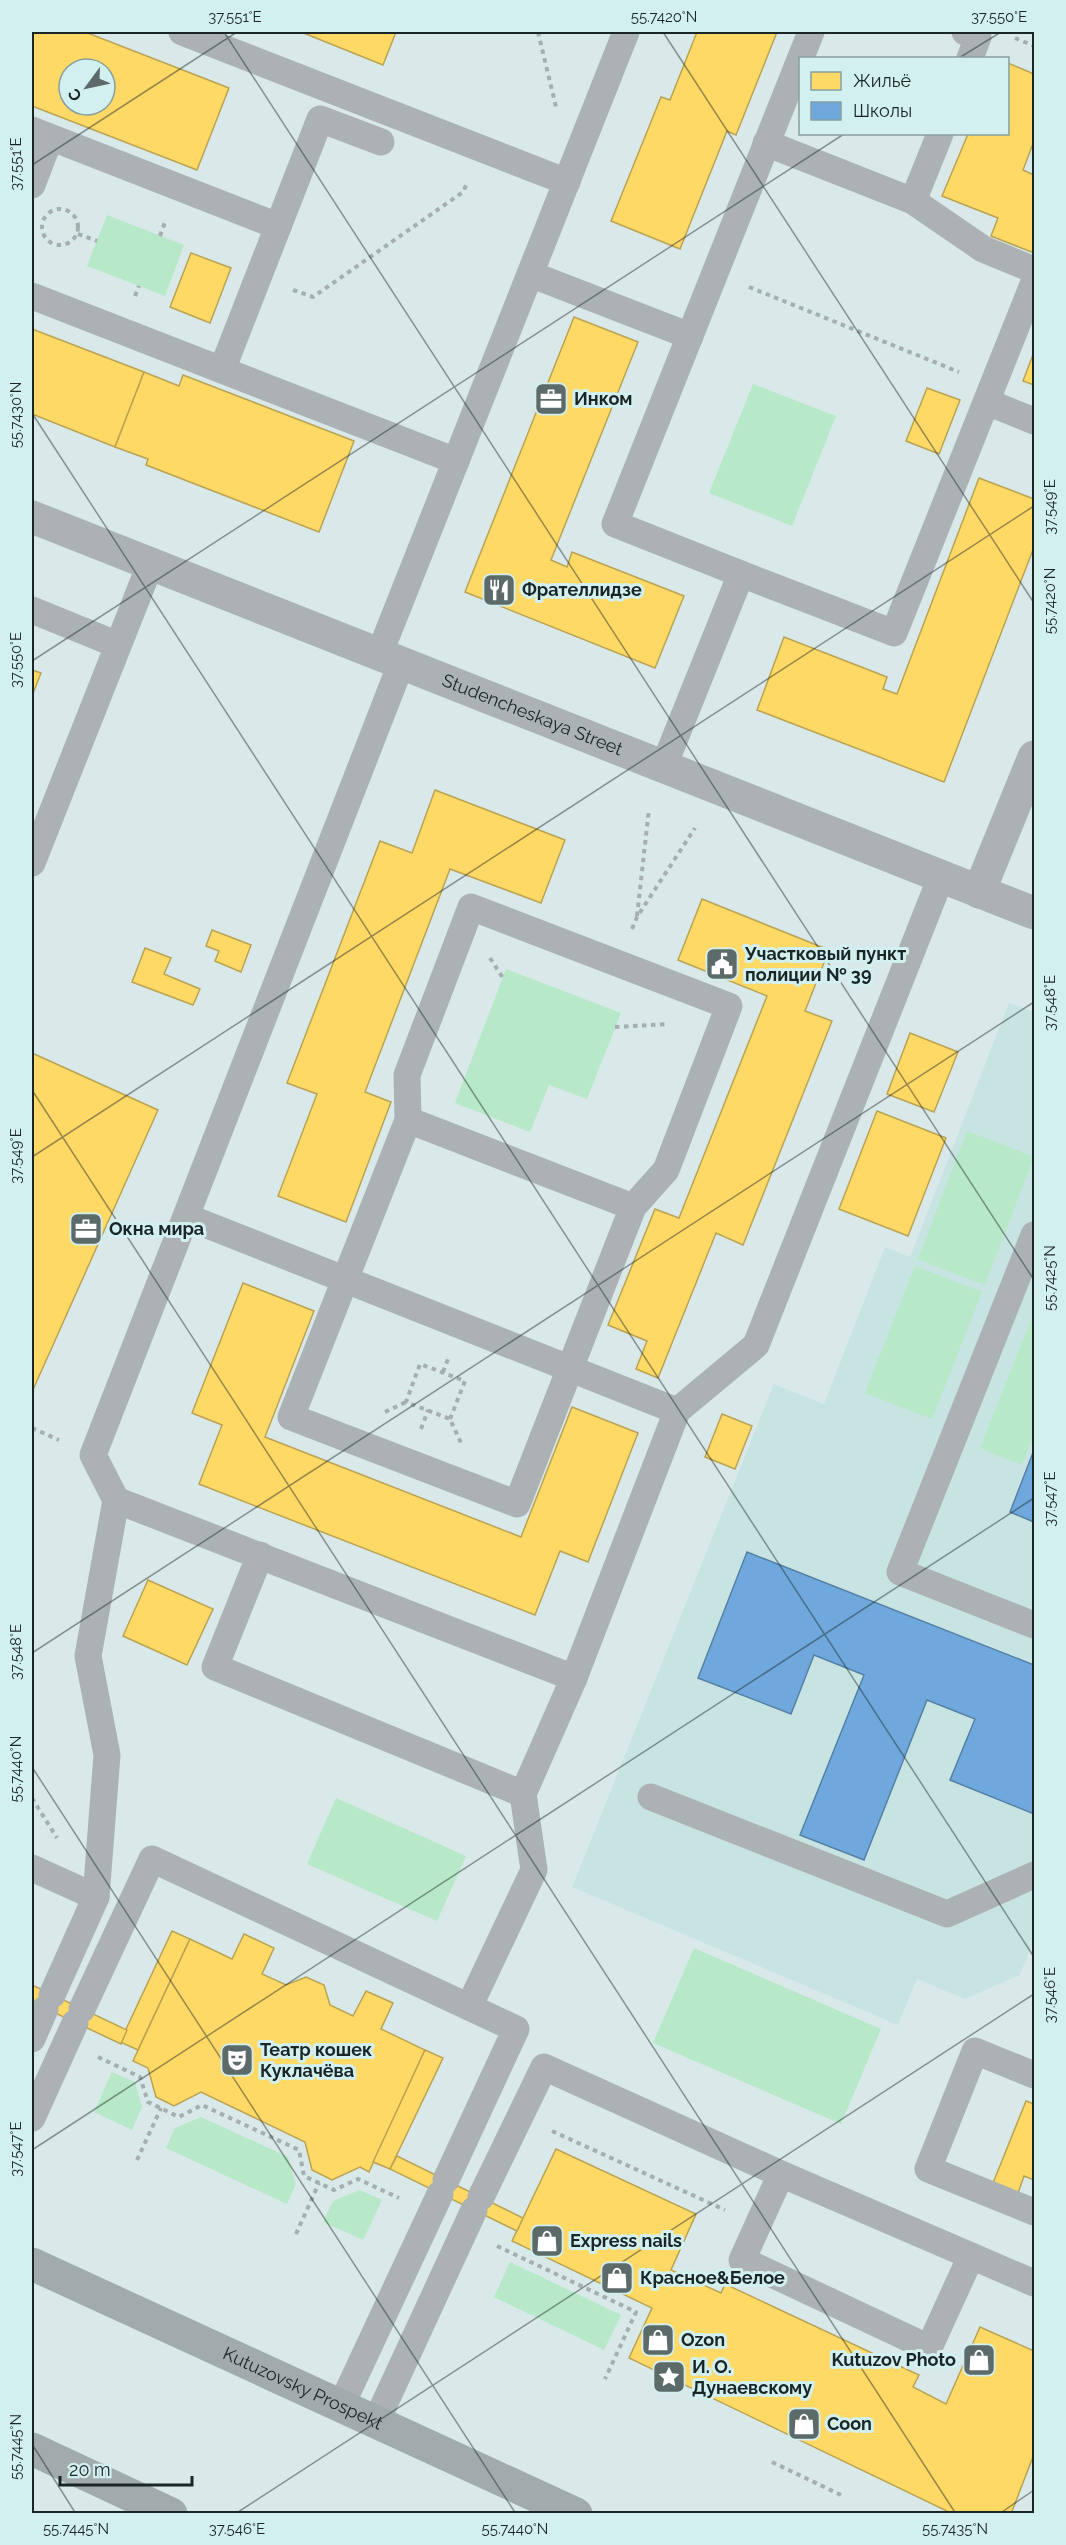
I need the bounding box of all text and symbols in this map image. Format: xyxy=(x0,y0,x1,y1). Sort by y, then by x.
text: 37.551°E xyxy=(208,8,262,26)
text: 55.7420°N xyxy=(631,8,697,26)
text: 37.550°E xyxy=(971,8,1027,26)
north arrow xyxy=(57,57,117,117)
legend xyxy=(799,57,1009,135)
text: Жильё xyxy=(853,70,911,91)
text: С xyxy=(64,85,86,105)
text: Школы xyxy=(853,100,912,121)
text: 37.551°E xyxy=(7,137,25,191)
office icon: Инком xyxy=(533,381,569,417)
text: 55.7430°N xyxy=(7,382,25,448)
place label: Инком xyxy=(574,388,633,409)
text: 37.549°E xyxy=(1041,479,1059,535)
text: 55.7420°N xyxy=(1041,568,1059,634)
restaurant icon: Фрателлидзе xyxy=(481,572,517,608)
place label: Фрателлидзе xyxy=(522,579,642,600)
text: 37.550°E xyxy=(7,632,25,688)
street label: Studencheskaya Street xyxy=(439,669,626,759)
place label: Участковый пункт полиции № 39 xyxy=(744,943,906,985)
public building icon: Участковый пункт полиции № 39 xyxy=(704,946,740,982)
text: 37.548°E xyxy=(1041,975,1059,1031)
text: 37.549°E xyxy=(7,1128,25,1184)
office icon: Окна мира xyxy=(68,1211,104,1247)
place label: Окна мира xyxy=(109,1218,204,1239)
text: 55.7425°N xyxy=(1041,1245,1059,1311)
text: 37.547°E xyxy=(1041,1471,1059,1527)
text: 37.548°E xyxy=(7,1624,25,1680)
text: 55.7440°N xyxy=(7,1736,25,1802)
text: 37.546°E xyxy=(1041,1967,1059,2023)
place label: Театр кошек Куклачёва xyxy=(260,2039,372,2081)
theatre icon: Театр кошек Куклачёва xyxy=(219,2042,255,2078)
text: 37.547°E xyxy=(7,2121,25,2177)
shop icon: Express nails xyxy=(529,2223,565,2259)
place label: Express nails xyxy=(570,2230,682,2251)
shop icon: Красное&Белое xyxy=(599,2260,635,2296)
place label: Красное&Белое xyxy=(640,2267,785,2288)
shop icon: Ozon xyxy=(640,2322,676,2358)
place label: Ozon xyxy=(681,2329,725,2350)
street label: Kutuzovsky Prospekt xyxy=(220,2342,386,2434)
shop icon: Kutuzov Photo xyxy=(961,2342,997,2378)
place label: Kutuzov Photo xyxy=(832,2349,956,2370)
place label: И. О. Дунаевскому xyxy=(692,2356,812,2398)
place icon: И. О. Дунаевскому xyxy=(651,2359,687,2395)
shop icon: Coon xyxy=(786,2406,822,2442)
place label: Coon xyxy=(827,2413,872,2434)
text: 55.7445°N xyxy=(7,2414,25,2480)
scale bar xyxy=(60,2449,192,2487)
text: 20 m xyxy=(69,2459,111,2480)
text: 55.7445°N xyxy=(43,2520,109,2538)
text: 37.546°E xyxy=(209,2520,265,2538)
text: 55.7440°N xyxy=(482,2520,548,2538)
text: 55.7435°N xyxy=(922,2520,988,2538)

